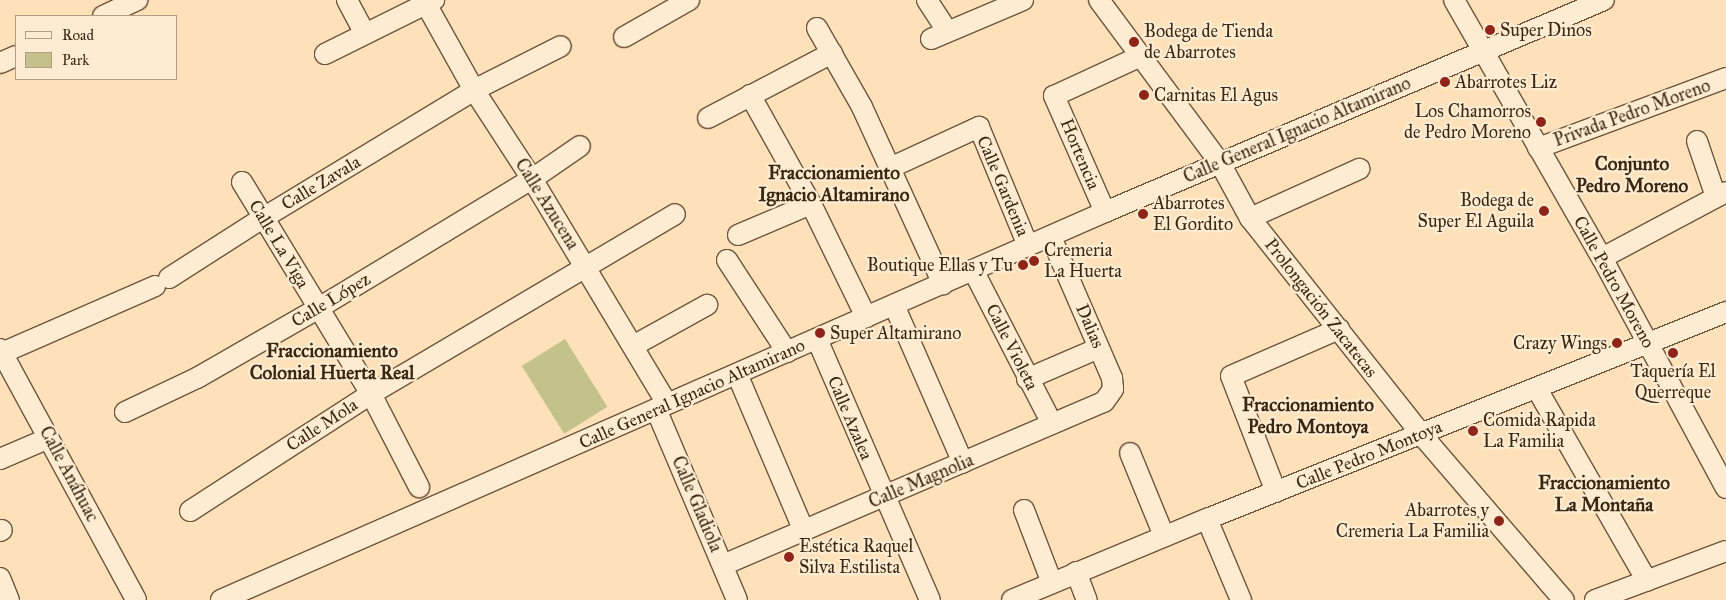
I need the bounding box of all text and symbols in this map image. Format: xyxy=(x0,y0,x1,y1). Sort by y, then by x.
legend xyxy=(15,15,178,80)
place label: Super Dinos xyxy=(1500,19,1592,41)
place label: Bodega de Tienda de Abarrotes xyxy=(1144,21,1273,64)
marker: Super Dinos xyxy=(1484,24,1496,36)
text: Road xyxy=(62,26,94,44)
marker: Bodega de Tienda de Abarrotes xyxy=(1128,36,1140,48)
text: Park xyxy=(62,51,89,69)
place label: Abarrotes Liz xyxy=(1455,71,1557,93)
street label: Calle General Ignacio Altamirano xyxy=(1180,72,1414,188)
street label: Privada Pedro Moreno xyxy=(1551,75,1713,151)
marker: Abarrotes Liz xyxy=(1439,76,1451,88)
place label: Carnitas El Agus xyxy=(1154,84,1278,106)
marker: Carnitas El Agus xyxy=(1138,89,1150,101)
place label: Los Chamorros de Pedro Moreno xyxy=(1404,101,1531,144)
street label: Hortencia xyxy=(1055,115,1105,193)
marker: Los Chamorros de Pedro Moreno xyxy=(1535,116,1547,128)
street label: Calle Gardenia xyxy=(972,132,1034,240)
street label: Calle Zavala xyxy=(278,151,364,215)
district label: Conjunto Pedro Moreno xyxy=(1576,153,1688,197)
street label: Calle Azucena xyxy=(510,154,584,254)
district label: Fraccionamiento Ignacio Altamirano xyxy=(758,162,910,206)
place label: Bodega de Super El Aguila xyxy=(1418,190,1534,232)
place label: Abarrotes El Gordito xyxy=(1153,193,1233,235)
street label: Calle La Viga xyxy=(244,196,314,292)
marker: Bodega de Super El Aguila xyxy=(1538,205,1550,217)
marker: Abarrotes El Gordito xyxy=(1137,208,1149,220)
street label: Calle Pedro Moreno xyxy=(1569,212,1659,352)
street label: Prolongación Zacatecas xyxy=(1260,234,1382,382)
place label: Cremeria La Huerta xyxy=(1044,240,1122,282)
place label: Boutique Ellas y Tu xyxy=(867,254,1013,276)
marker: Cremeria La Huerta xyxy=(1028,255,1040,267)
marker: Boutique Ellas y Tu xyxy=(1017,259,1029,271)
street label: Calle López xyxy=(288,268,374,332)
street label: Calle Violeta xyxy=(981,300,1043,394)
street label: Dalias xyxy=(1071,301,1109,351)
place label: Super Altamirano xyxy=(830,322,961,344)
marker: Super Altamirano xyxy=(814,327,826,339)
place label: Crazy Wings xyxy=(1513,332,1607,354)
street label: Calle General Ignacio Altamirano xyxy=(576,334,808,454)
marker: Crazy Wings xyxy=(1611,337,1623,349)
district label: Fraccionamiento Colonial Huerta Real xyxy=(250,340,414,384)
marker: Taquería El Querreque xyxy=(1667,347,1679,359)
place label: Taquería El Querreque xyxy=(1630,361,1716,404)
street label: Calle Azalea xyxy=(823,373,877,463)
street label: Calle Mola xyxy=(282,394,362,456)
district label: Fraccionamiento Pedro Montoya xyxy=(1242,394,1374,438)
place label: Comida Rapida La Familia xyxy=(1483,410,1596,452)
street label: Calle Pedro Montoya xyxy=(1293,416,1445,494)
street label: Calle Anáhuac xyxy=(35,423,103,525)
marker: Comida Rapida La Familia xyxy=(1467,425,1479,437)
street label: Calle Magnolia xyxy=(865,449,977,513)
street label: Calle Gladiola xyxy=(667,453,727,555)
district label: Fraccionamiento La Montaña xyxy=(1538,472,1670,516)
place label: Abarrotes y Cremeria La Familia xyxy=(1336,500,1489,542)
marker: Abarrotes y Cremeria La Familia xyxy=(1493,515,1505,527)
place label: Estética Raquel Silva Estilista xyxy=(799,536,913,578)
marker: Estética Raquel Silva Estilista xyxy=(783,551,795,563)

